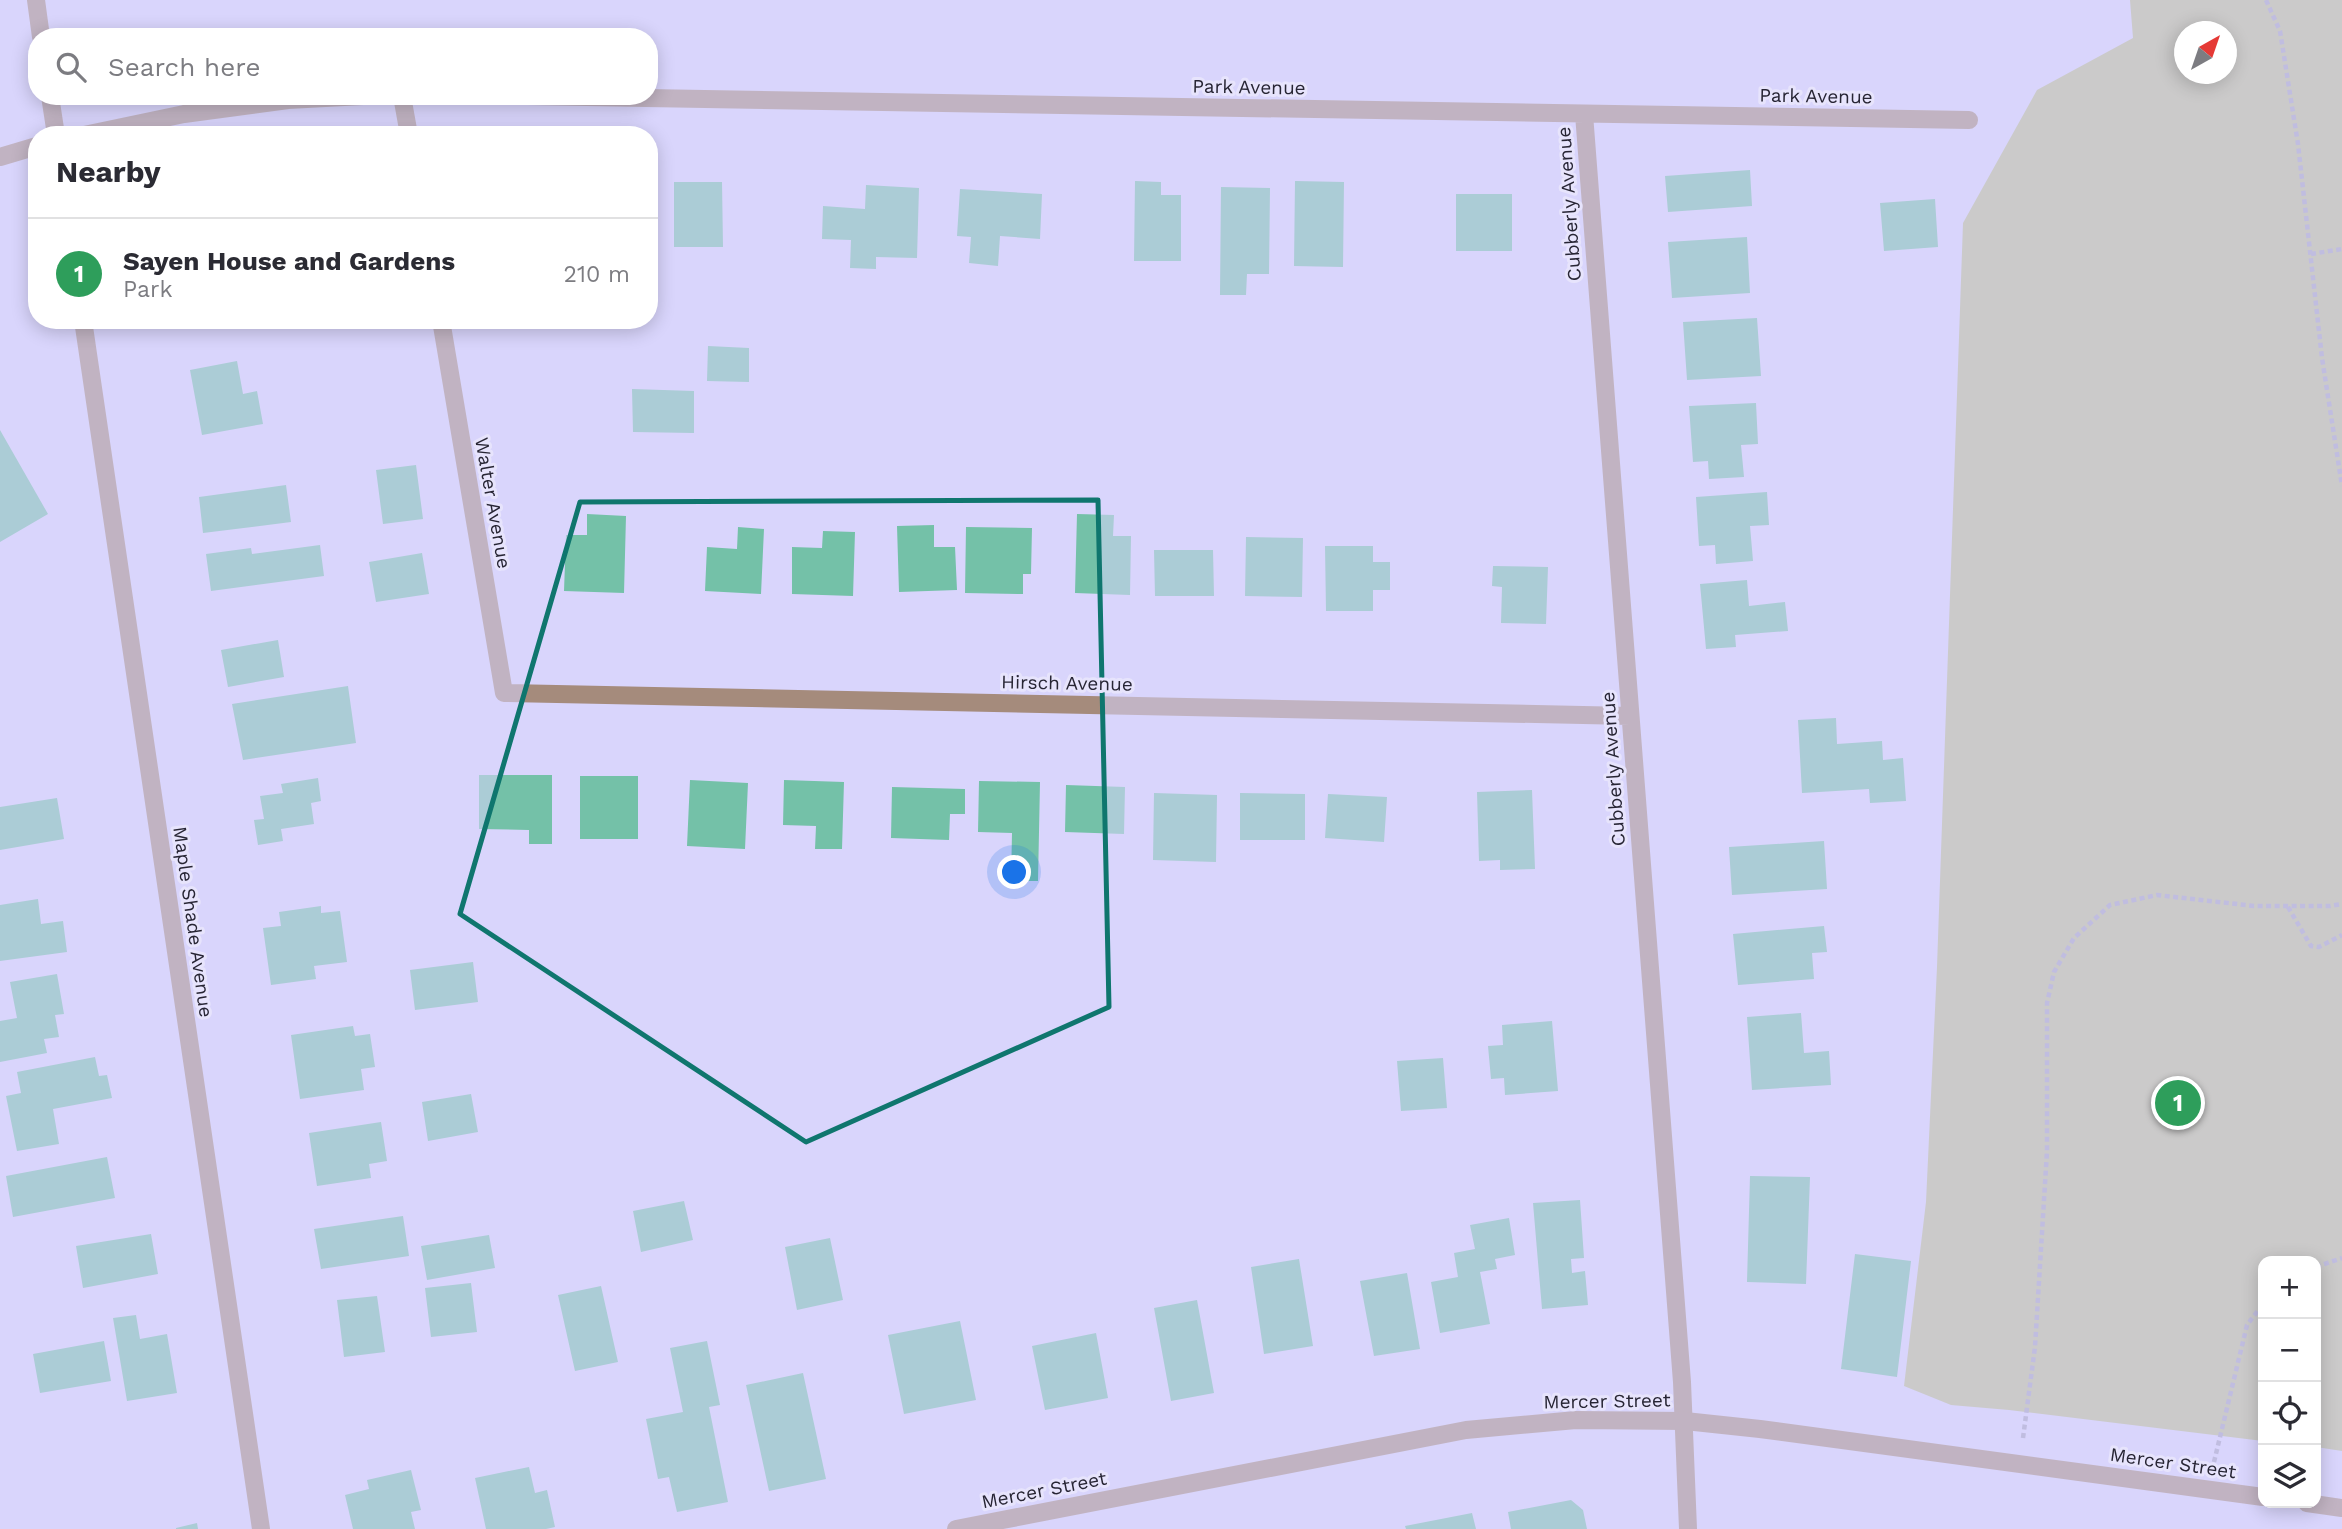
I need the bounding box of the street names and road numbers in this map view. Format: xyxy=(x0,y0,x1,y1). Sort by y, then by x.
street label: Park Avenue xyxy=(1192,75,1306,99)
street label: Park Avenue xyxy=(1759,84,1873,108)
street label: Cubberly Avenue xyxy=(1552,126,1586,282)
street label: Walter Avenue xyxy=(470,436,516,570)
street label: Hirsch Avenue xyxy=(1001,670,1133,696)
street label: Cubberly Avenue xyxy=(1596,691,1630,847)
street label: Maple Shade Avenue xyxy=(168,825,218,1019)
street label: Mercer Street xyxy=(1543,1388,1671,1414)
street label: Mercer Street xyxy=(2108,1443,2238,1483)
street label: Mercer Street xyxy=(979,1467,1109,1513)

